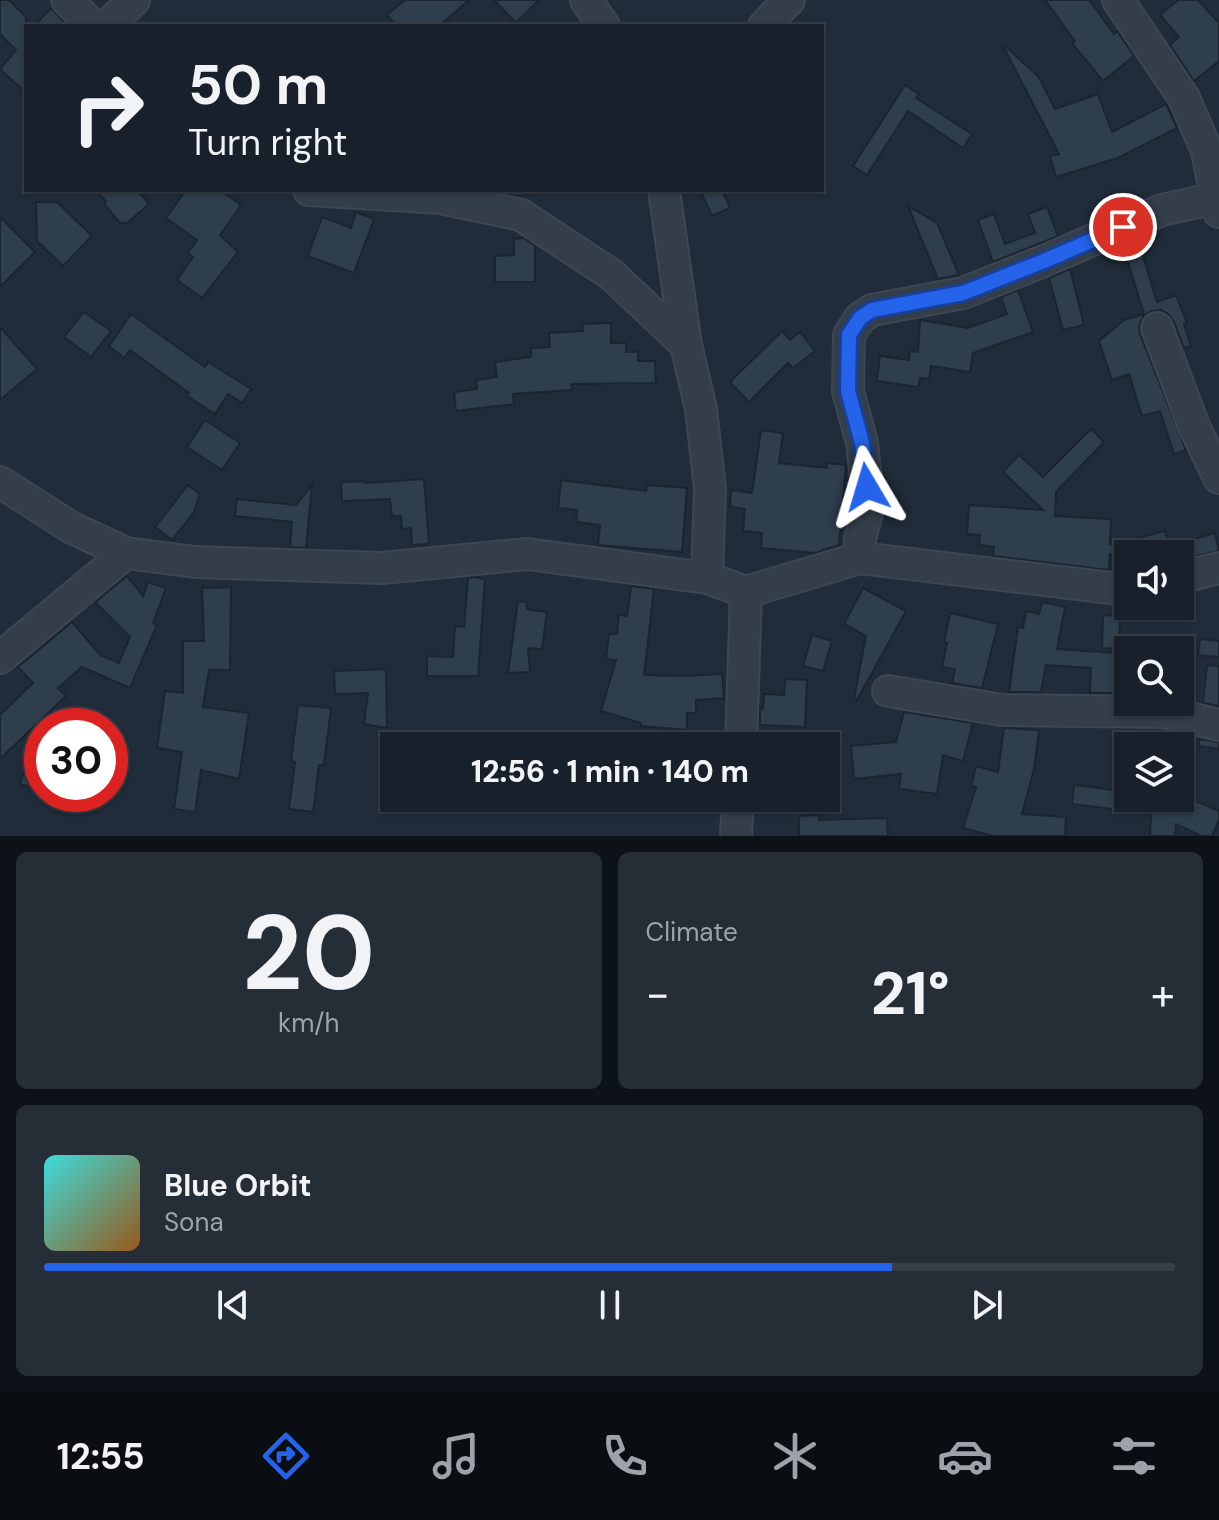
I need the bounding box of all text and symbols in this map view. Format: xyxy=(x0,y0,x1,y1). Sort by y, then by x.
text: 50 m xyxy=(188,48,328,121)
icon: right xyxy=(56,56,160,160)
text: Turn right xyxy=(188,119,347,166)
pin xyxy=(1089,193,1157,261)
icon: arrive xyxy=(1101,205,1145,249)
position arrow xyxy=(825,445,909,529)
map controls xyxy=(1114,540,1194,812)
button: sound xyxy=(1114,540,1194,620)
button: search xyxy=(1114,636,1194,716)
speed limit sign: 30 xyxy=(24,708,128,812)
button: layers xyxy=(1114,732,1194,812)
text: 12:56 · 1 min · 140 m xyxy=(471,752,749,791)
text: 20 xyxy=(242,886,375,1021)
text: Climate xyxy=(646,915,738,949)
text: 21° xyxy=(871,954,950,1033)
text: − xyxy=(646,965,670,1023)
text: + xyxy=(1151,965,1175,1023)
text: km/h xyxy=(278,1006,339,1040)
text: Blue Orbit xyxy=(164,1166,311,1205)
text: Sona xyxy=(164,1205,224,1239)
icon: previous xyxy=(211,1283,255,1327)
icon: pause xyxy=(588,1283,632,1327)
icon: next xyxy=(965,1283,1009,1327)
icon: directions xyxy=(258,1428,314,1484)
icon: music xyxy=(428,1428,484,1484)
icon: phone xyxy=(597,1428,653,1484)
icon: climate xyxy=(767,1428,823,1484)
icon: car xyxy=(937,1428,993,1484)
icon: filters xyxy=(1106,1428,1162,1484)
text: 12:55 xyxy=(57,1433,145,1480)

